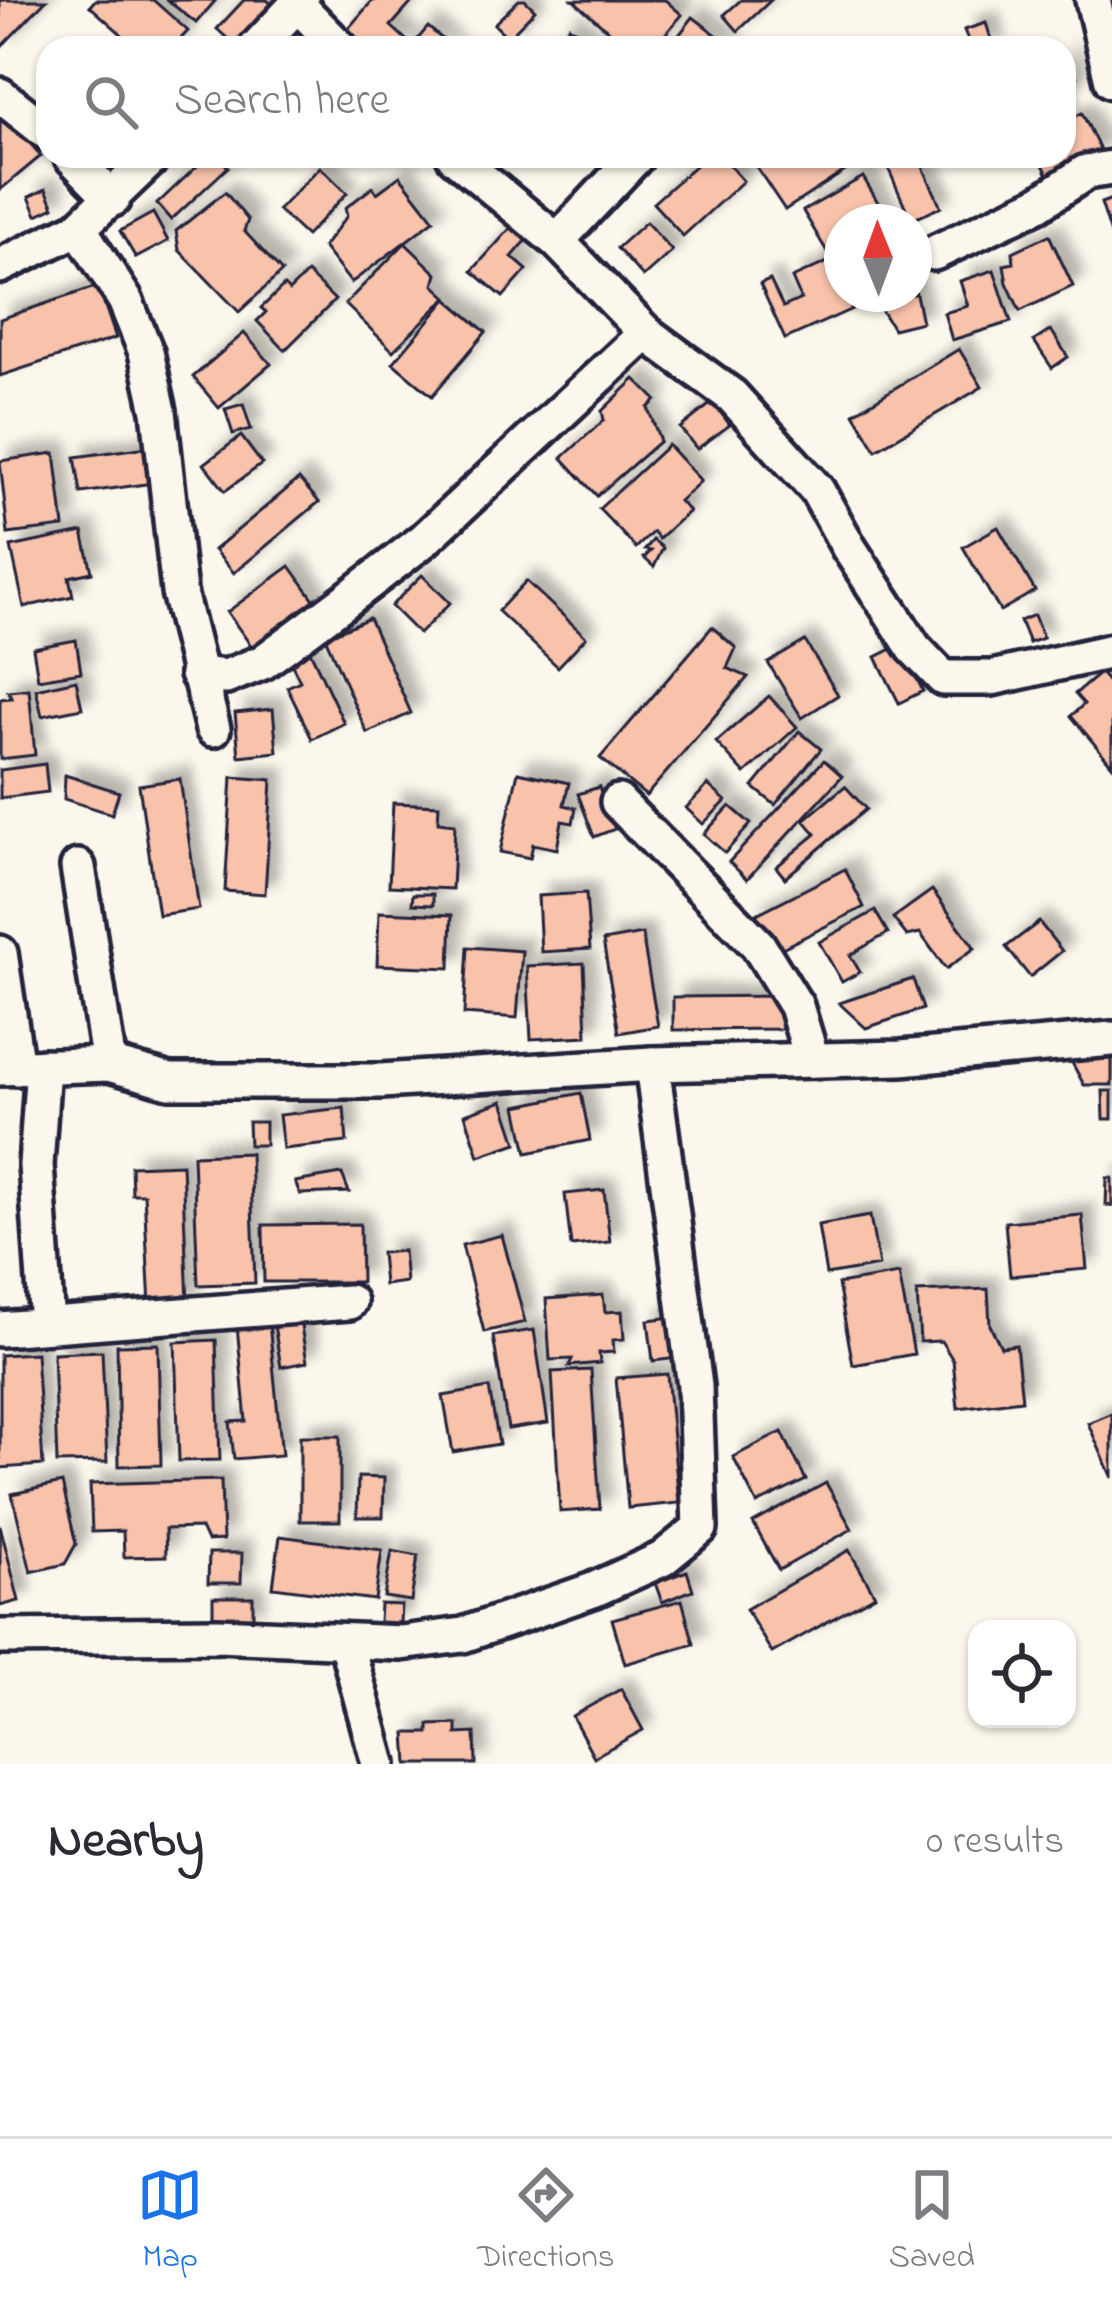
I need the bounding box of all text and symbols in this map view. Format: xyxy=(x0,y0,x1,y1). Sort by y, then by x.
search box xyxy=(36,36,1076,168)
icon: search xyxy=(78,69,144,135)
text: Search here xyxy=(174,69,390,135)
north arrow xyxy=(824,204,932,312)
map controls xyxy=(968,1620,1076,1728)
button: locate xyxy=(968,1620,1076,1728)
text: Nearby xyxy=(48,1805,204,1880)
text: 0 results xyxy=(926,1814,1064,1871)
tab: Map xyxy=(137,2162,203,2282)
tab: Directions xyxy=(477,2162,614,2282)
tab: Saved xyxy=(889,2162,975,2282)

